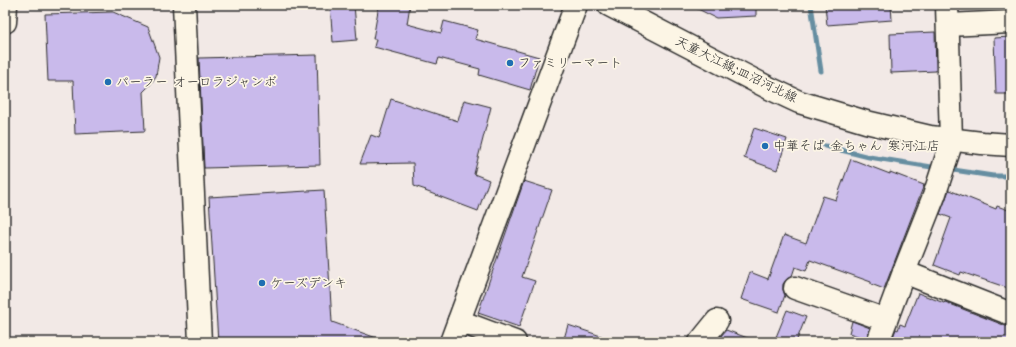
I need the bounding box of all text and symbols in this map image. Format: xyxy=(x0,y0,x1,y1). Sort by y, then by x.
street label: 天童大江線;皿沼河北線 xyxy=(671,31,802,109)
place label: ファミリーマート xyxy=(518,53,622,74)
marker: ファミリーマート xyxy=(505,58,515,68)
place label: パーラー オーロラジャンボ xyxy=(116,72,277,93)
marker: パーラー オーロラジャンボ xyxy=(103,77,113,87)
place label: 中華そば 金ちゃん 寒河江店 xyxy=(773,136,939,157)
marker: 中華そば 金ちゃん 寒河江店 xyxy=(760,141,770,151)
place label: ケーズデンキ xyxy=(270,273,347,294)
marker: ケーズデンキ xyxy=(257,278,267,288)

